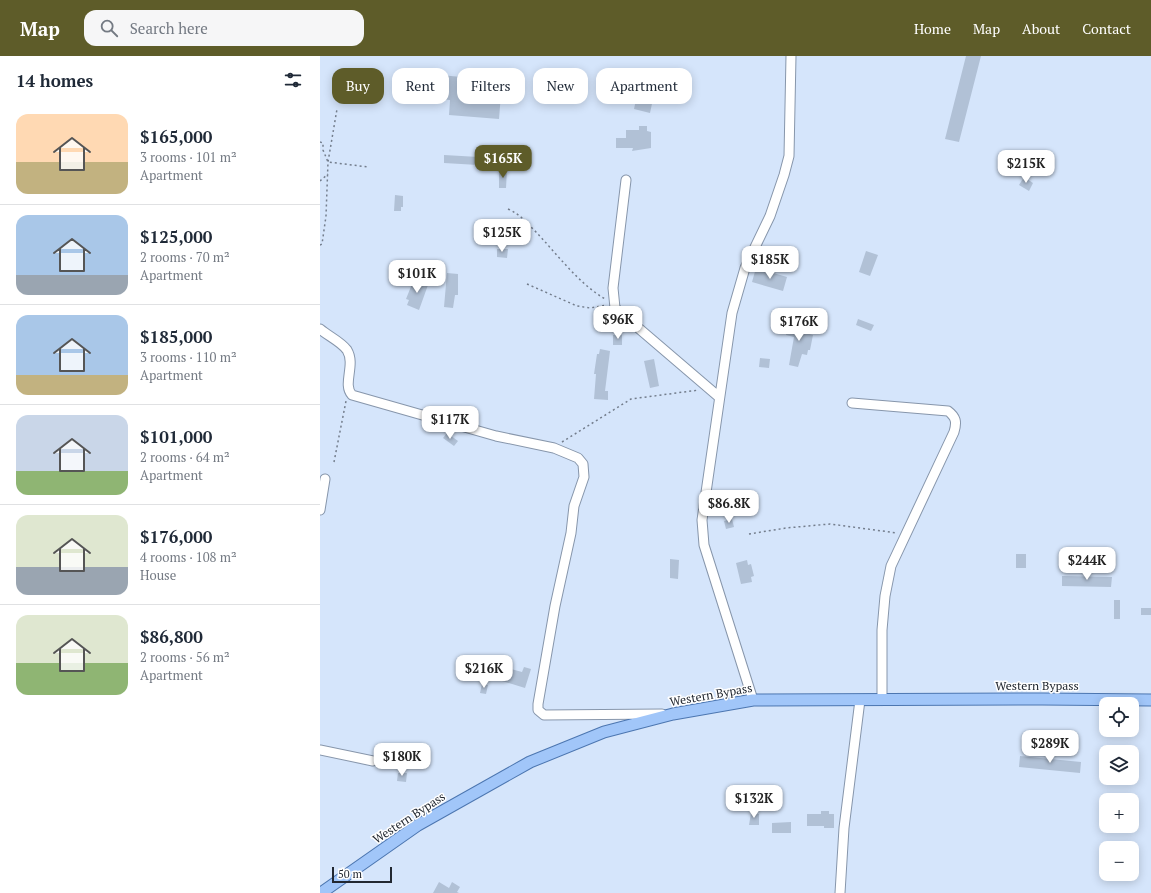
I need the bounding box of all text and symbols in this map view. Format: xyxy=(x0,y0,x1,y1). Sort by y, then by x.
search box xyxy=(84,10,364,46)
text: Map xyxy=(20,16,60,41)
icon: search xyxy=(98,17,120,39)
text: Search here xyxy=(130,18,208,38)
text: Home xyxy=(914,19,951,38)
text: Map xyxy=(973,19,1000,38)
text: About xyxy=(1022,19,1060,38)
text: Contact xyxy=(1082,19,1131,38)
chip: Buy xyxy=(332,68,384,104)
chip: Rent xyxy=(392,68,449,104)
chip: Filters xyxy=(457,68,525,104)
chip: New xyxy=(533,68,588,104)
chip: Apartment xyxy=(596,68,692,104)
text: 14 homes xyxy=(16,69,93,92)
icon: filters xyxy=(282,69,304,91)
text: $165,000 xyxy=(140,125,212,148)
icon: home xyxy=(48,130,96,178)
pin: $165K xyxy=(475,145,531,179)
text: 3 rooms · 101 m² xyxy=(140,148,237,166)
text: $165K xyxy=(484,149,522,167)
pin: $215K xyxy=(998,150,1054,184)
text: $215K xyxy=(1007,154,1045,172)
text: Apartment xyxy=(140,166,203,184)
pin: $125K xyxy=(474,219,530,253)
text: $125K xyxy=(483,223,521,241)
text: $125,000 xyxy=(140,225,212,248)
icon: home xyxy=(48,231,96,279)
pin: $185K xyxy=(742,246,798,280)
text: 2 rooms · 70 m² xyxy=(140,248,230,266)
text: $185K xyxy=(751,250,789,268)
pin: $101K xyxy=(389,260,445,294)
text: $101K xyxy=(398,264,436,282)
text: Apartment xyxy=(140,266,203,284)
pin: $96K xyxy=(594,306,642,340)
pin: $176K xyxy=(771,308,827,342)
text: $96K xyxy=(602,310,634,328)
text: $176K xyxy=(780,312,818,330)
text: $185,000 xyxy=(140,325,212,348)
icon: home xyxy=(48,331,96,379)
text: 3 rooms · 110 m² xyxy=(140,348,237,366)
text: Apartment xyxy=(140,366,203,384)
pin: $117K xyxy=(422,406,478,440)
text: $117K xyxy=(431,410,469,428)
text: $101,000 xyxy=(140,425,212,448)
icon: home xyxy=(48,431,96,479)
text: 2 rooms · 64 m² xyxy=(140,448,230,466)
text: Apartment xyxy=(140,466,203,484)
pin: $86.8K xyxy=(696,490,762,524)
text: $86.8K xyxy=(708,494,750,512)
text: $176,000 xyxy=(140,525,212,548)
icon: home xyxy=(48,531,96,579)
pin: $244K xyxy=(1059,547,1115,581)
text: 4 rooms · 108 m² xyxy=(140,548,237,566)
text: $244K xyxy=(1068,551,1106,569)
text: House xyxy=(140,566,176,584)
text: $86,800 xyxy=(140,625,203,648)
icon: home xyxy=(48,631,96,679)
text: 2 rooms · 56 m² xyxy=(140,648,230,666)
pin: $216K xyxy=(456,655,512,689)
text: $216K xyxy=(465,659,503,677)
text: Apartment xyxy=(140,666,203,684)
street label: Western Bypass xyxy=(995,678,1079,693)
street label: Western Bypass xyxy=(668,680,753,709)
map controls xyxy=(1099,697,1139,881)
button: locate xyxy=(1099,697,1139,737)
pin: $289K xyxy=(1022,730,1078,764)
text: $289K xyxy=(1031,734,1069,752)
pin: $180K xyxy=(374,743,430,777)
button: layers xyxy=(1099,745,1139,785)
text: $180K xyxy=(383,747,421,765)
pin: $132K xyxy=(726,785,782,819)
street label: Western Bypass xyxy=(370,789,448,847)
text: $132K xyxy=(735,789,773,807)
button: + xyxy=(1099,793,1139,833)
button: − xyxy=(1099,841,1139,881)
scale bar xyxy=(332,865,392,884)
text: 50 m xyxy=(338,867,362,881)

